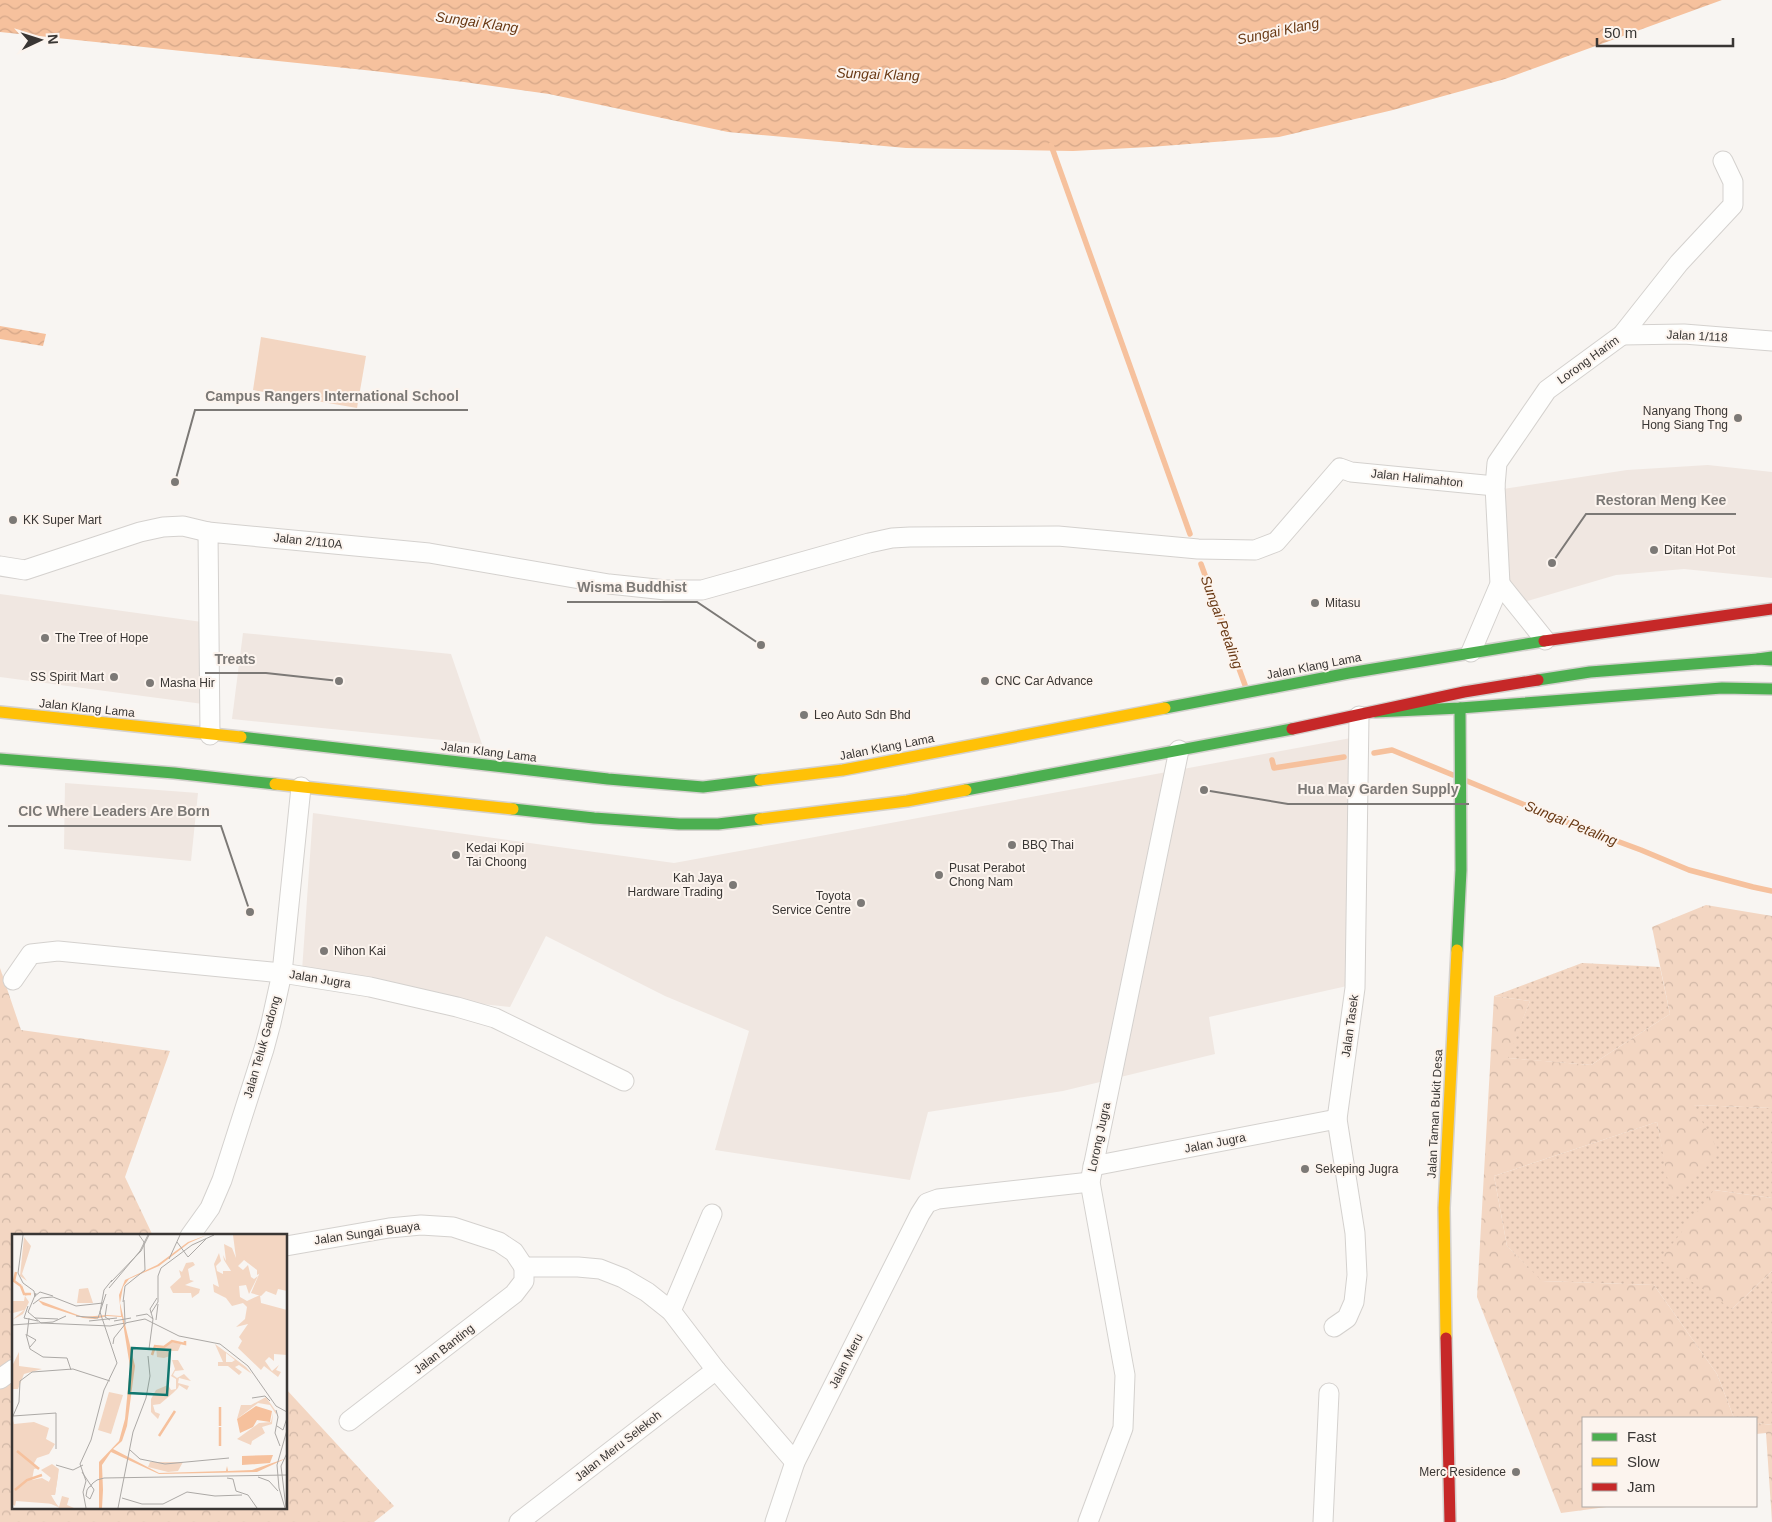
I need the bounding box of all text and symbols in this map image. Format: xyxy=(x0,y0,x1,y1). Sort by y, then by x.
water label: Sungai Klang xyxy=(435,8,520,36)
water label: Sungai Klang xyxy=(1236,14,1321,47)
north arrow xyxy=(15,15,65,65)
scale bar xyxy=(1597,15,1733,47)
text: 50 m xyxy=(1604,24,1637,41)
text: N xyxy=(45,33,61,45)
water label: Sungai Klang xyxy=(836,65,920,83)
street label: Jalan 1/118 xyxy=(1666,327,1728,345)
street label: Lorong Harim xyxy=(1554,333,1622,387)
callout: Campus Rangers International School xyxy=(195,381,468,410)
text: Campus Rangers International School xyxy=(205,388,459,404)
place label: Nanyang Thong Hong Siang Tng xyxy=(1641,404,1728,432)
marker: Nanyang Thong Hong Siang Tng xyxy=(1732,412,1744,424)
street label: Jalan Halimahton xyxy=(1370,466,1464,490)
callout: Restoran Meng Kee xyxy=(1586,485,1736,514)
text: Restoran Meng Kee xyxy=(1596,492,1727,508)
place label: KK Super Mart xyxy=(23,513,102,527)
marker: KK Super Mart xyxy=(7,514,19,526)
street label: Jalan 2/110A xyxy=(273,530,343,552)
place label: Ditan Hot Pot xyxy=(1664,543,1736,557)
marker: Ditan Hot Pot xyxy=(1648,544,1660,556)
callout: Wisma Buddhist xyxy=(567,573,697,602)
water label: Sungai Petaling xyxy=(1198,573,1246,671)
text: Wisma Buddhist xyxy=(577,579,687,595)
place label: Mitasu xyxy=(1325,596,1360,610)
marker: Mitasu xyxy=(1309,597,1321,609)
place label: The Tree of Hope xyxy=(55,631,149,645)
marker: The Tree of Hope xyxy=(39,632,51,644)
callout: Treats xyxy=(205,644,266,673)
street label: Jalan Klang Lama xyxy=(1266,650,1363,682)
text: Treats xyxy=(214,651,256,667)
place label: SS Spirit Mart xyxy=(30,670,105,684)
marker: SS Spirit Mart xyxy=(108,671,120,683)
place label: CNC Car Advance xyxy=(995,674,1093,688)
marker: CNC Car Advance xyxy=(979,675,991,687)
place label: Masha Hir xyxy=(160,676,215,690)
marker: Masha Hir xyxy=(144,677,156,689)
street label: Jalan Klang Lama xyxy=(38,696,136,720)
place label: Leo Auto Sdn Bhd xyxy=(814,708,911,722)
marker: Leo Auto Sdn Bhd xyxy=(798,709,810,721)
street label: Jalan Klang Lama xyxy=(839,731,936,763)
street label: Jalan Klang Lama xyxy=(440,739,538,765)
callout: Hua May Garden Supply xyxy=(1288,775,1469,804)
text: Hua May Garden Supply xyxy=(1297,781,1459,797)
callout: CIC Where Leaders Are Born xyxy=(8,797,221,826)
water label: Sungai Petaling xyxy=(1523,797,1620,849)
text: CIC Where Leaders Are Born xyxy=(18,803,210,819)
place label: BBQ Thai xyxy=(1022,838,1074,852)
marker: BBQ Thai xyxy=(1006,839,1018,851)
place label: Kedai Kopi Tai Choong xyxy=(466,841,527,869)
marker: Kedai Kopi Tai Choong xyxy=(450,849,462,861)
place label: Pusat Perabot Chong Nam xyxy=(949,861,1026,889)
marker: Pusat Perabot Chong Nam xyxy=(933,869,945,881)
place label: Kah Jaya Hardware Trading xyxy=(628,871,723,899)
marker: Kah Jaya Hardware Trading xyxy=(727,879,739,891)
place label: Toyota Service Centre xyxy=(772,889,851,917)
marker: Toyota Service Centre xyxy=(855,897,867,909)
place label: Nihon Kai xyxy=(334,944,386,958)
marker: Nihon Kai xyxy=(318,945,330,957)
street label: Jalan Jugra xyxy=(288,967,352,991)
street label: Jalan Tasek xyxy=(1339,993,1361,1058)
street label: Jalan Teluk Gadong xyxy=(241,994,283,1100)
street label: Jalan Taman Bukit Desa xyxy=(1425,1049,1445,1179)
street label: Lorong Jugra xyxy=(1085,1101,1113,1173)
street label: Jalan Jugra xyxy=(1183,1130,1247,1156)
place label: Sekeping Jugra xyxy=(1315,1162,1399,1176)
marker: Sekeping Jugra xyxy=(1299,1163,1311,1175)
street label: Jalan Sungai Buaya xyxy=(313,1219,421,1247)
inset map xyxy=(12,1234,288,1510)
street label: Jalan Banting xyxy=(411,1321,477,1377)
street label: Jalan Meru xyxy=(826,1331,866,1391)
street label: Jalan Meru Selekoh xyxy=(572,1408,664,1484)
legend xyxy=(1582,1417,1757,1507)
text: Fast xyxy=(1627,1428,1657,1445)
text: Slow xyxy=(1627,1453,1660,1470)
place label: Merc Residence xyxy=(1419,1465,1506,1479)
marker: Merc Residence xyxy=(1510,1466,1522,1478)
text: Jam xyxy=(1627,1478,1655,1495)

